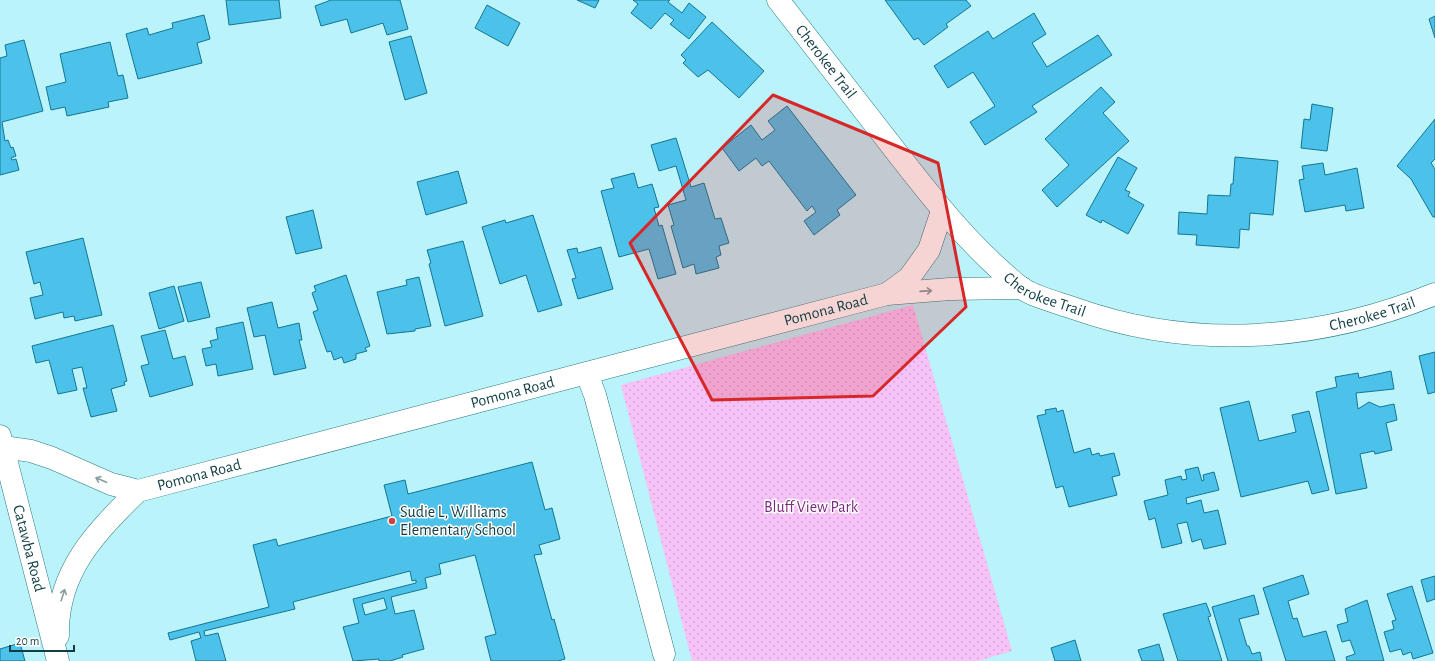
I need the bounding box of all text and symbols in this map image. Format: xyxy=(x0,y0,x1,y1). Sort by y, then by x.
street label: Cherokee Trail xyxy=(793,22,860,102)
street label: Cherokee Trail xyxy=(1001,269,1088,320)
one-way arrow xyxy=(919,288,932,295)
street label: Pomona Road xyxy=(782,291,869,329)
street label: Cherokee Trail xyxy=(1328,294,1417,334)
street label: Pomona Road xyxy=(469,374,556,411)
street label: Pomona Road xyxy=(155,456,243,494)
one-way arrow xyxy=(95,476,107,484)
park label: Bluff View Park xyxy=(764,499,859,515)
street label: Catawba Road xyxy=(10,503,48,593)
place label: Sudie L, Williams Elementary School xyxy=(400,504,516,539)
marker: Sudie L, Williams Elementary School xyxy=(387,516,397,526)
one-way arrow xyxy=(60,588,67,601)
scale bar xyxy=(10,627,74,653)
text: 20 m xyxy=(16,635,39,647)

